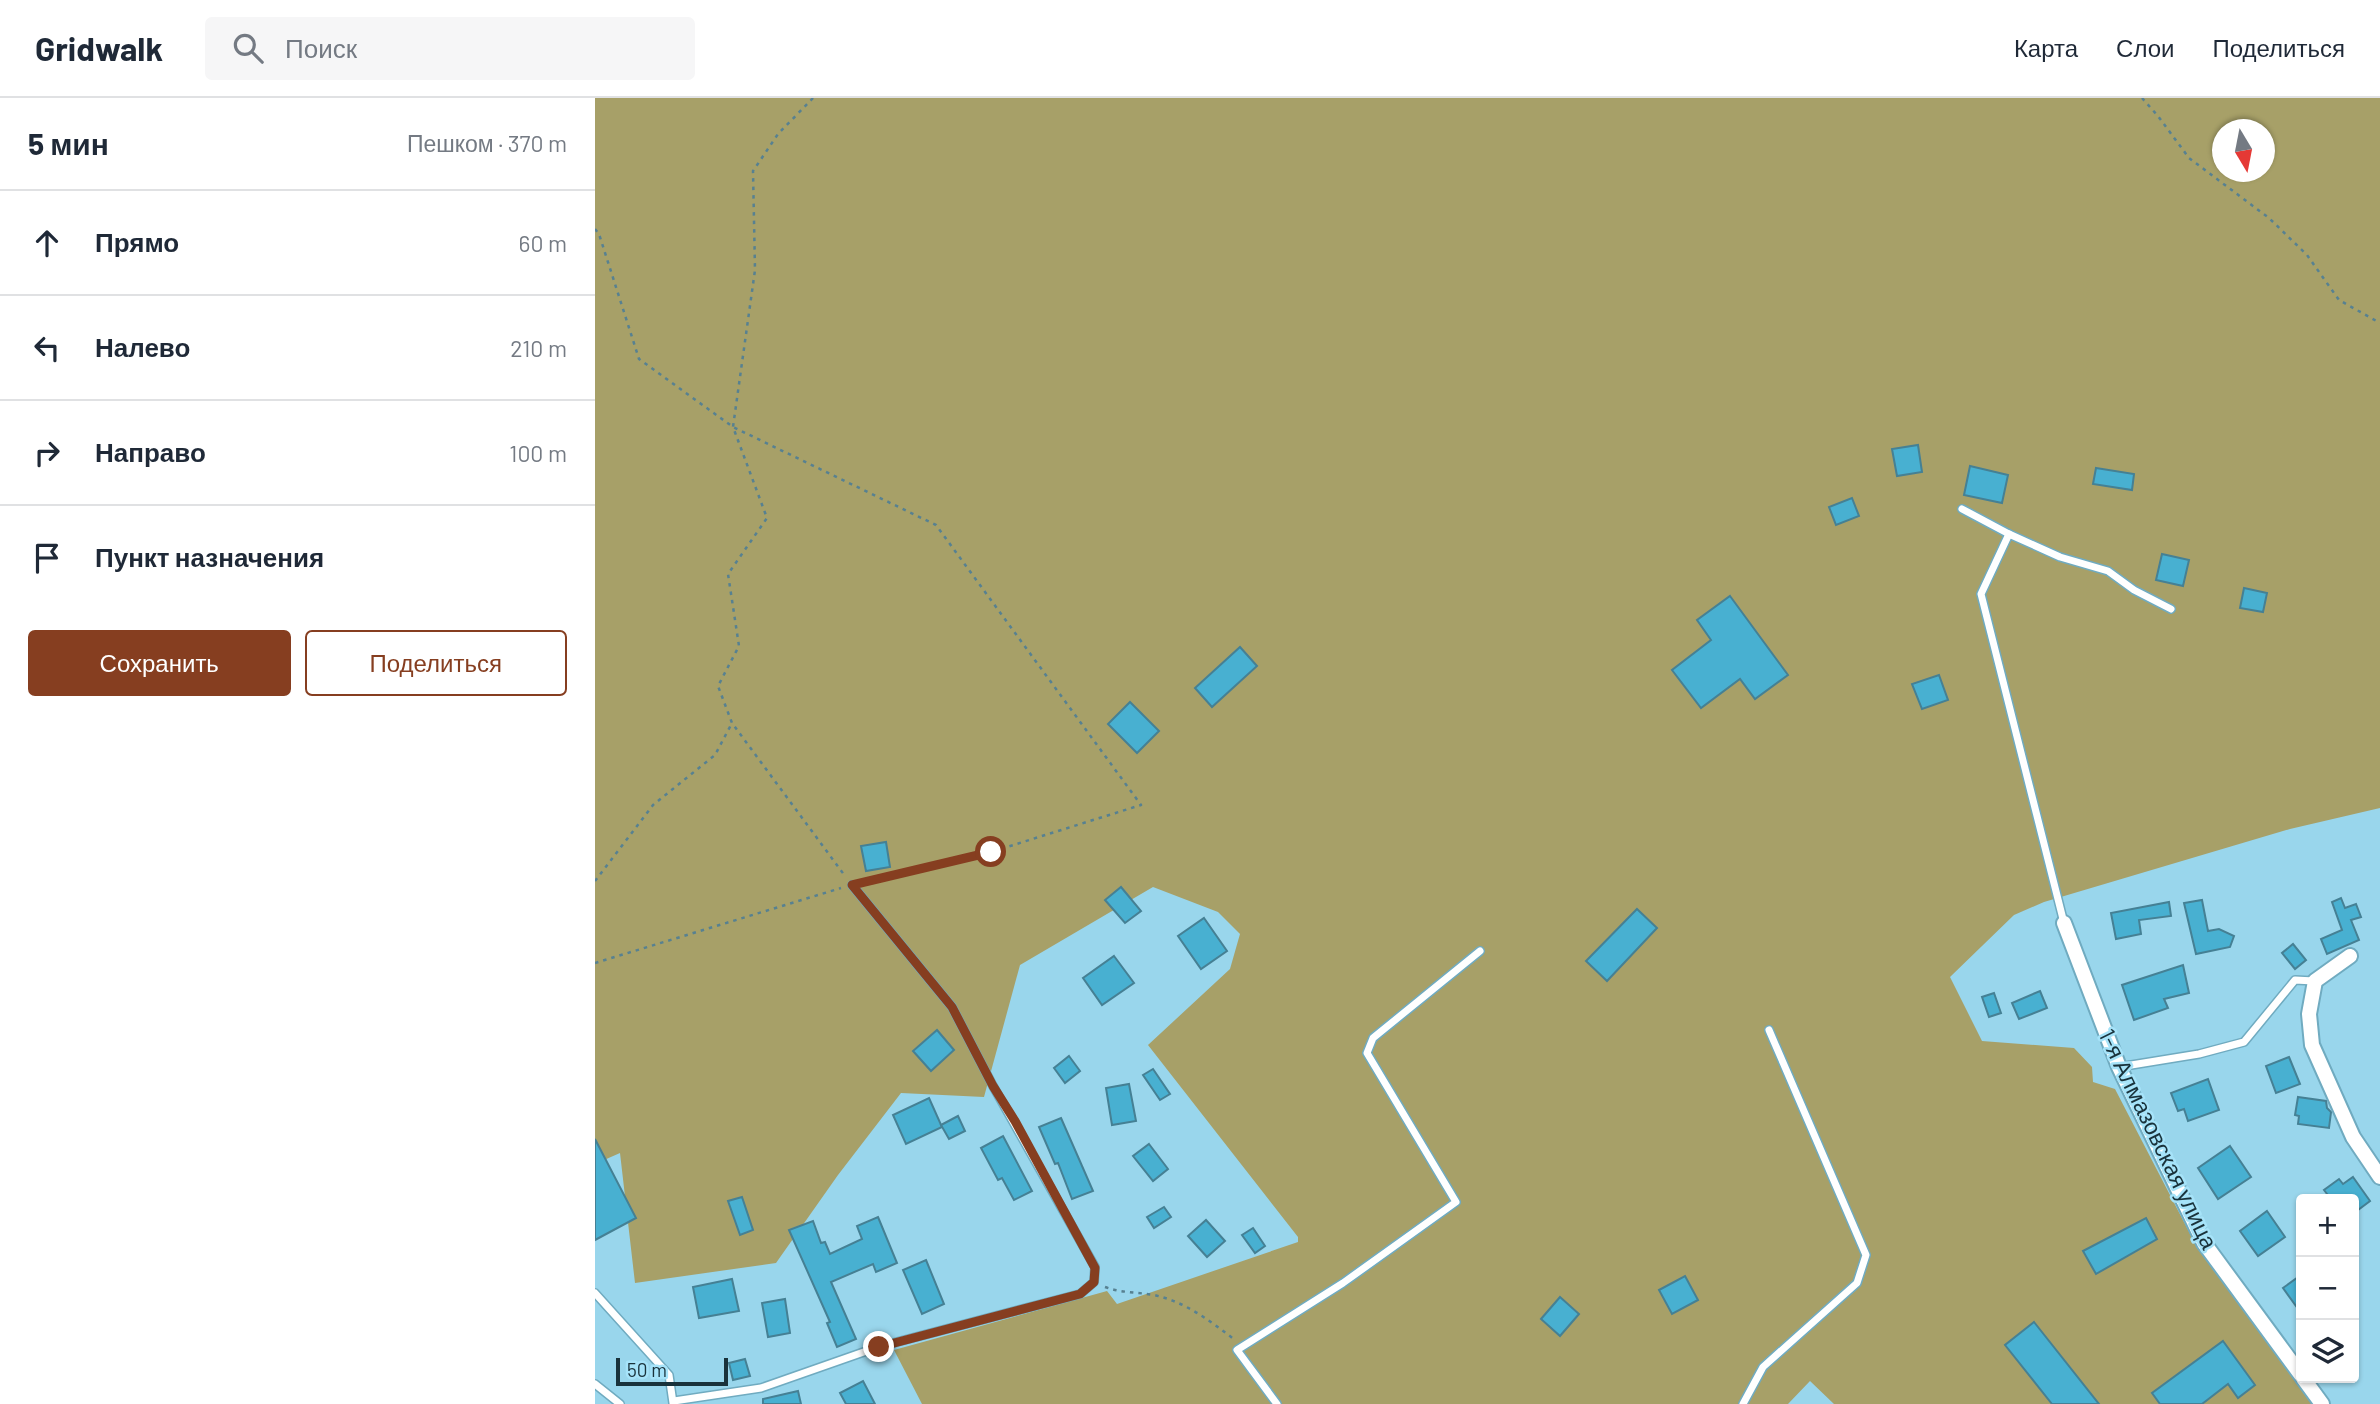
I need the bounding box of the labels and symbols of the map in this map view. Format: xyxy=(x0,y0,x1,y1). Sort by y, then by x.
north arrow xyxy=(2212,119,2275,182)
route start xyxy=(975,836,1006,867)
street label: 1-я Алмазовская улица xyxy=(2093,1024,2224,1253)
route end xyxy=(863,1331,894,1362)
scale bar xyxy=(616,1355,728,1387)

